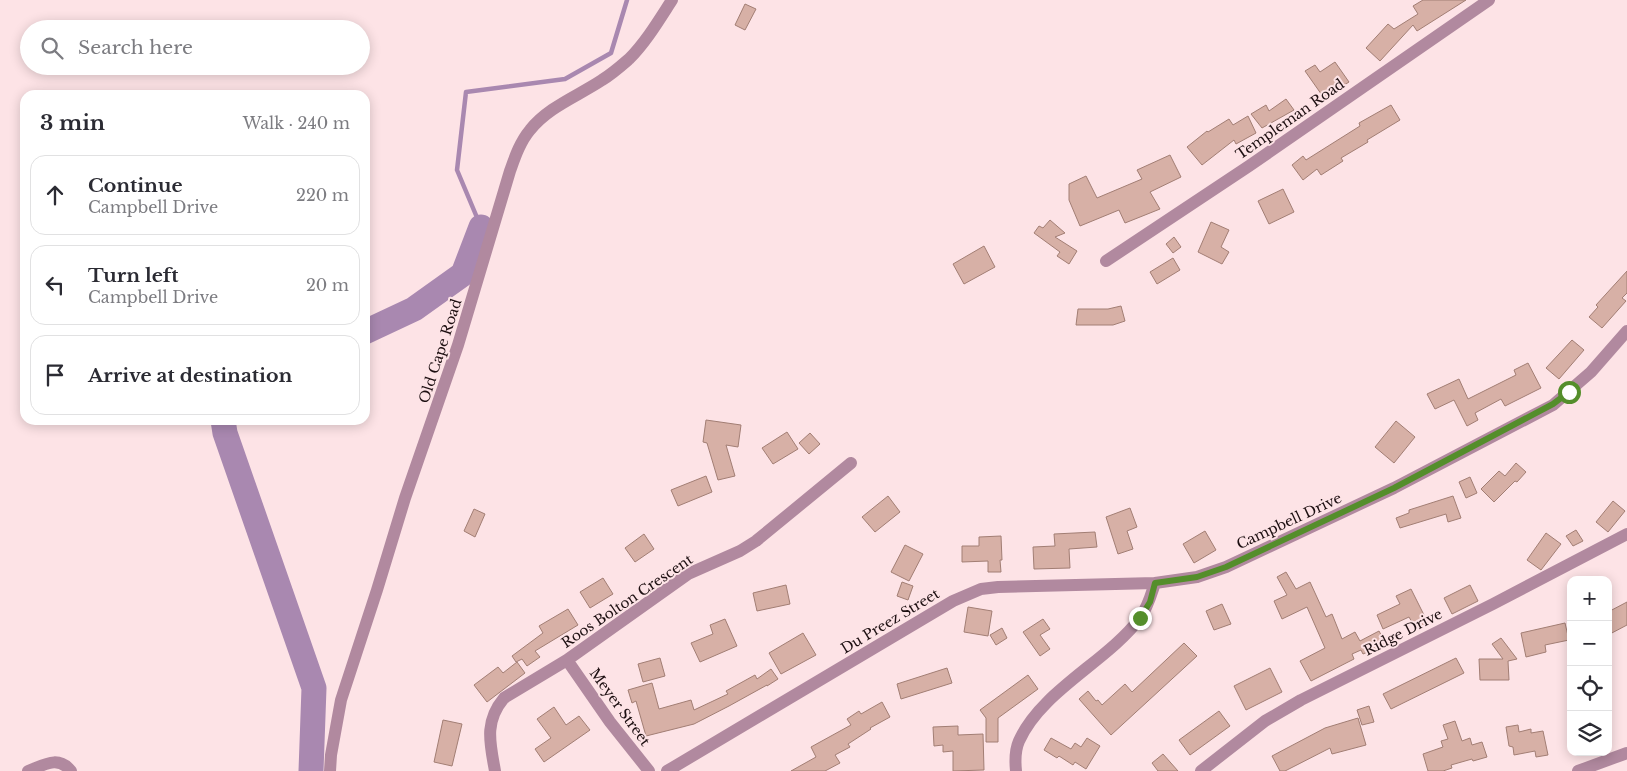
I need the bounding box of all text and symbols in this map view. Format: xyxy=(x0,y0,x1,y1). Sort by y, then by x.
search box xyxy=(20,20,370,75)
icon: search xyxy=(38,34,66,62)
text: Search here xyxy=(78,36,193,59)
street label: Templeman Road xyxy=(1232,74,1348,163)
text: 3 min xyxy=(40,110,105,136)
text: Walk · 240 m xyxy=(243,113,350,133)
text: Continue xyxy=(88,174,183,197)
icon: ahead xyxy=(41,181,69,209)
text: 220 m xyxy=(296,185,349,205)
text: Campbell Drive xyxy=(88,197,218,217)
text: Turn left xyxy=(88,264,179,287)
icon: left xyxy=(41,271,69,299)
text: 20 m xyxy=(306,275,349,295)
text: Campbell Drive xyxy=(88,287,218,307)
street label: Old Cape Road xyxy=(415,296,466,406)
icon: arrive xyxy=(41,361,69,389)
text: Arrive at destination xyxy=(88,364,292,387)
route start xyxy=(1558,381,1581,404)
street label: Campbell Drive xyxy=(1234,489,1344,553)
street label: Roos Bolton Crescent xyxy=(558,550,697,652)
map controls xyxy=(1567,576,1612,756)
button: + xyxy=(1567,576,1612,621)
street label: Du Preez Street xyxy=(837,584,943,658)
street label: Ridge Drive xyxy=(1361,605,1445,659)
route end xyxy=(1129,607,1152,630)
button: − xyxy=(1567,621,1612,666)
street label: Meyer Street xyxy=(586,665,655,750)
button: locate xyxy=(1567,666,1612,711)
button: layers xyxy=(1567,711,1612,756)

